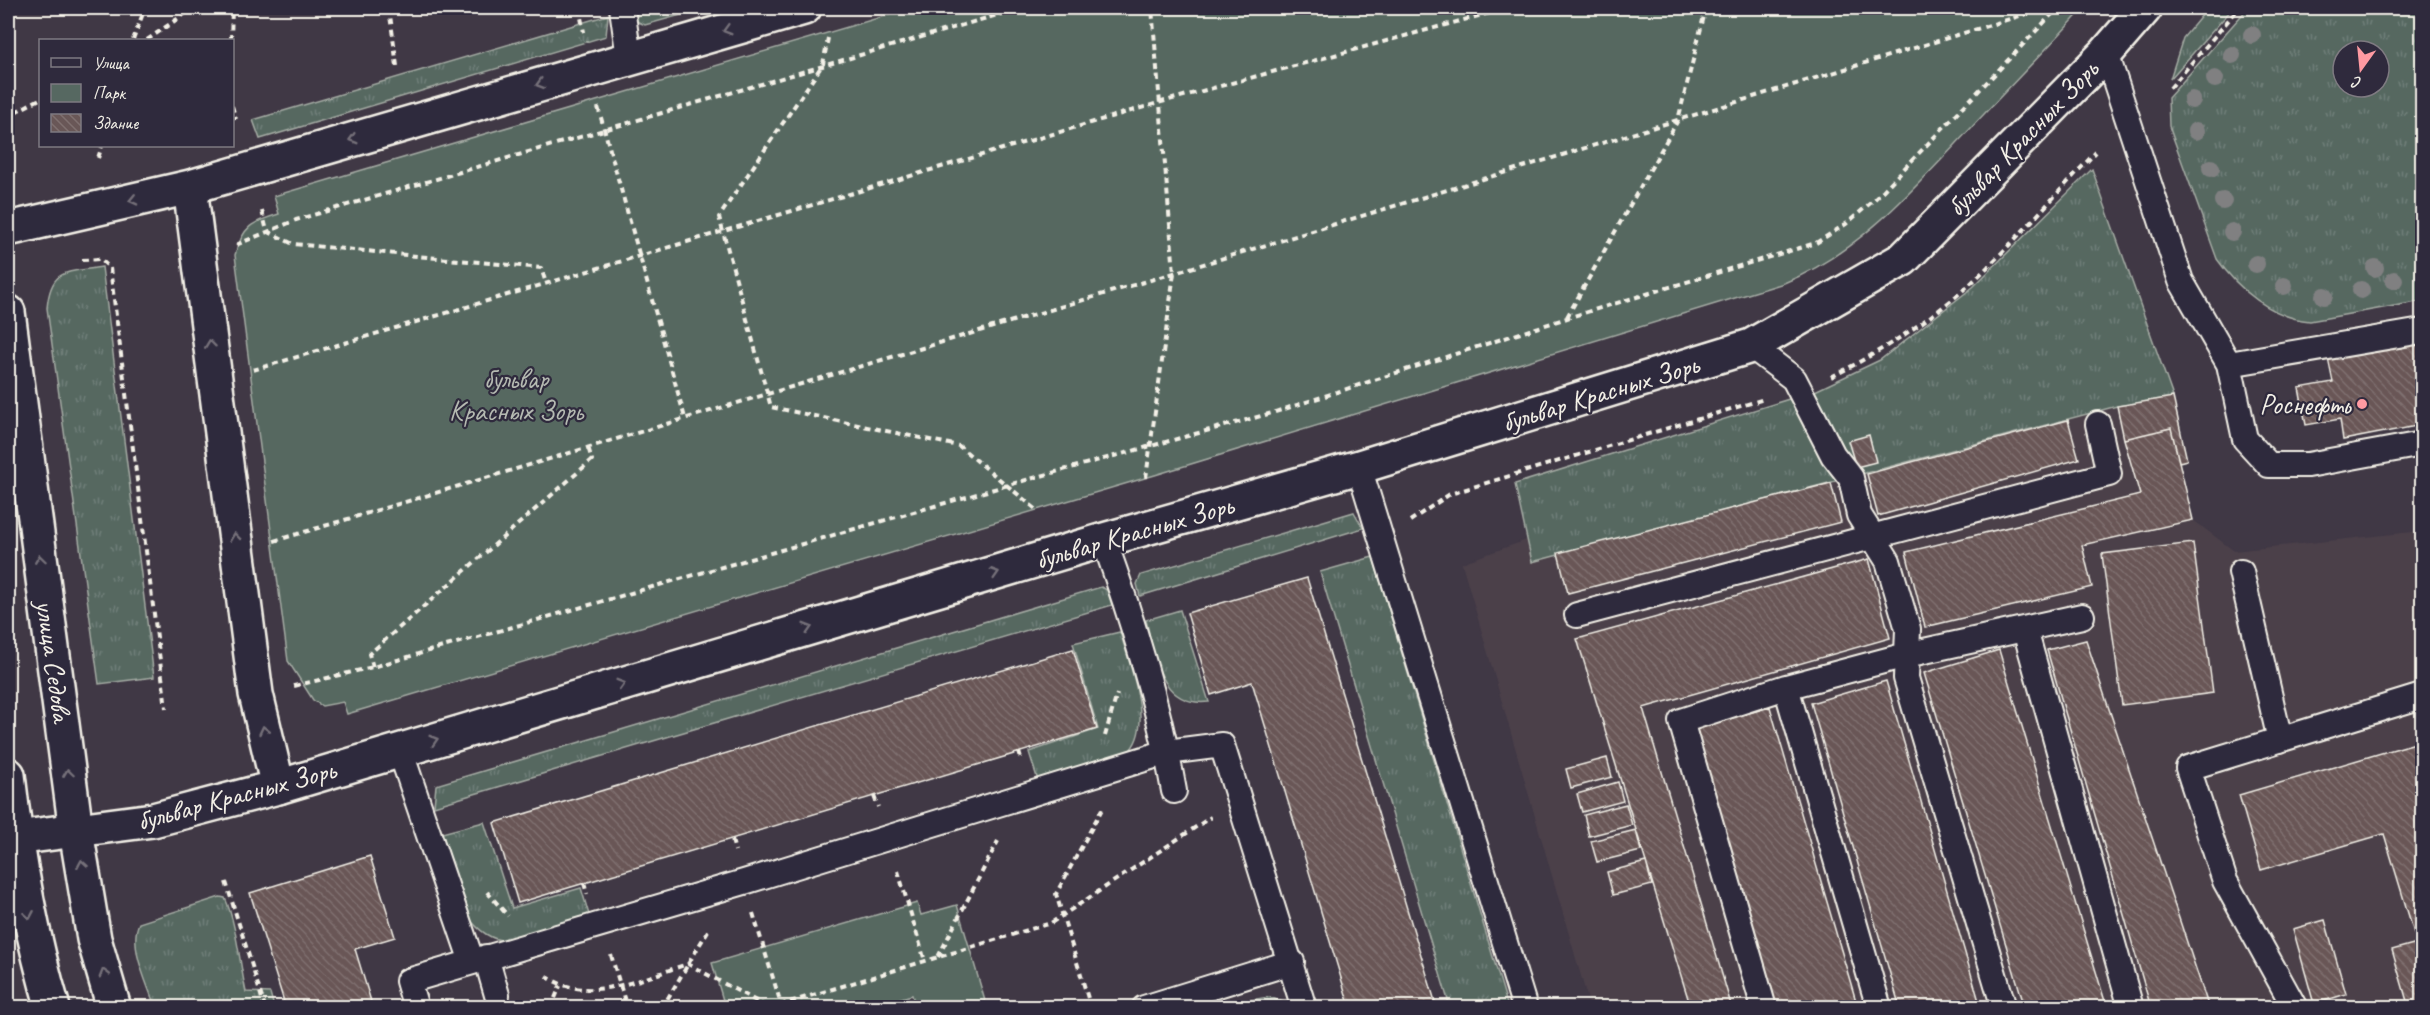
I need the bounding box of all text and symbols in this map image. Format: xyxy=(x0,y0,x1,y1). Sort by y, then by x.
one-way arrow xyxy=(723,23,733,35)
legend xyxy=(39,39,234,147)
north arrow xyxy=(2331,39,2391,99)
street label: бульвар Красных Зорь xyxy=(1939,51,2107,224)
text: Улица xyxy=(93,52,130,74)
text: С xyxy=(2349,71,2364,93)
one-way arrow xyxy=(535,77,546,89)
text: Парк xyxy=(93,82,127,104)
text: Здание xyxy=(93,112,139,134)
one-way arrow xyxy=(348,132,359,144)
one-way arrow xyxy=(128,193,138,206)
one-way arrow xyxy=(205,339,217,348)
street label: бульвар Красных Зорь xyxy=(1497,346,1705,440)
park label: бульвар Красных Зорь xyxy=(449,361,585,428)
place label: Роснефть xyxy=(2259,387,2352,422)
marker: Роснефть xyxy=(2355,397,2369,411)
street label: бульвар Красных Зорь xyxy=(1031,486,1239,577)
one-way arrow xyxy=(230,532,242,542)
one-way arrow xyxy=(35,554,47,563)
one-way arrow xyxy=(989,568,1000,580)
street label: улица Седова xyxy=(28,596,80,726)
one-way arrow xyxy=(802,623,813,635)
one-way arrow xyxy=(615,679,626,691)
one-way arrow xyxy=(259,725,272,735)
one-way arrow xyxy=(428,735,439,747)
street label: бульвар Красных Зорь xyxy=(133,751,341,838)
one-way arrow xyxy=(63,768,75,777)
one-way arrow xyxy=(76,859,89,869)
one-way arrow xyxy=(22,910,35,920)
one-way arrow xyxy=(99,968,111,979)

